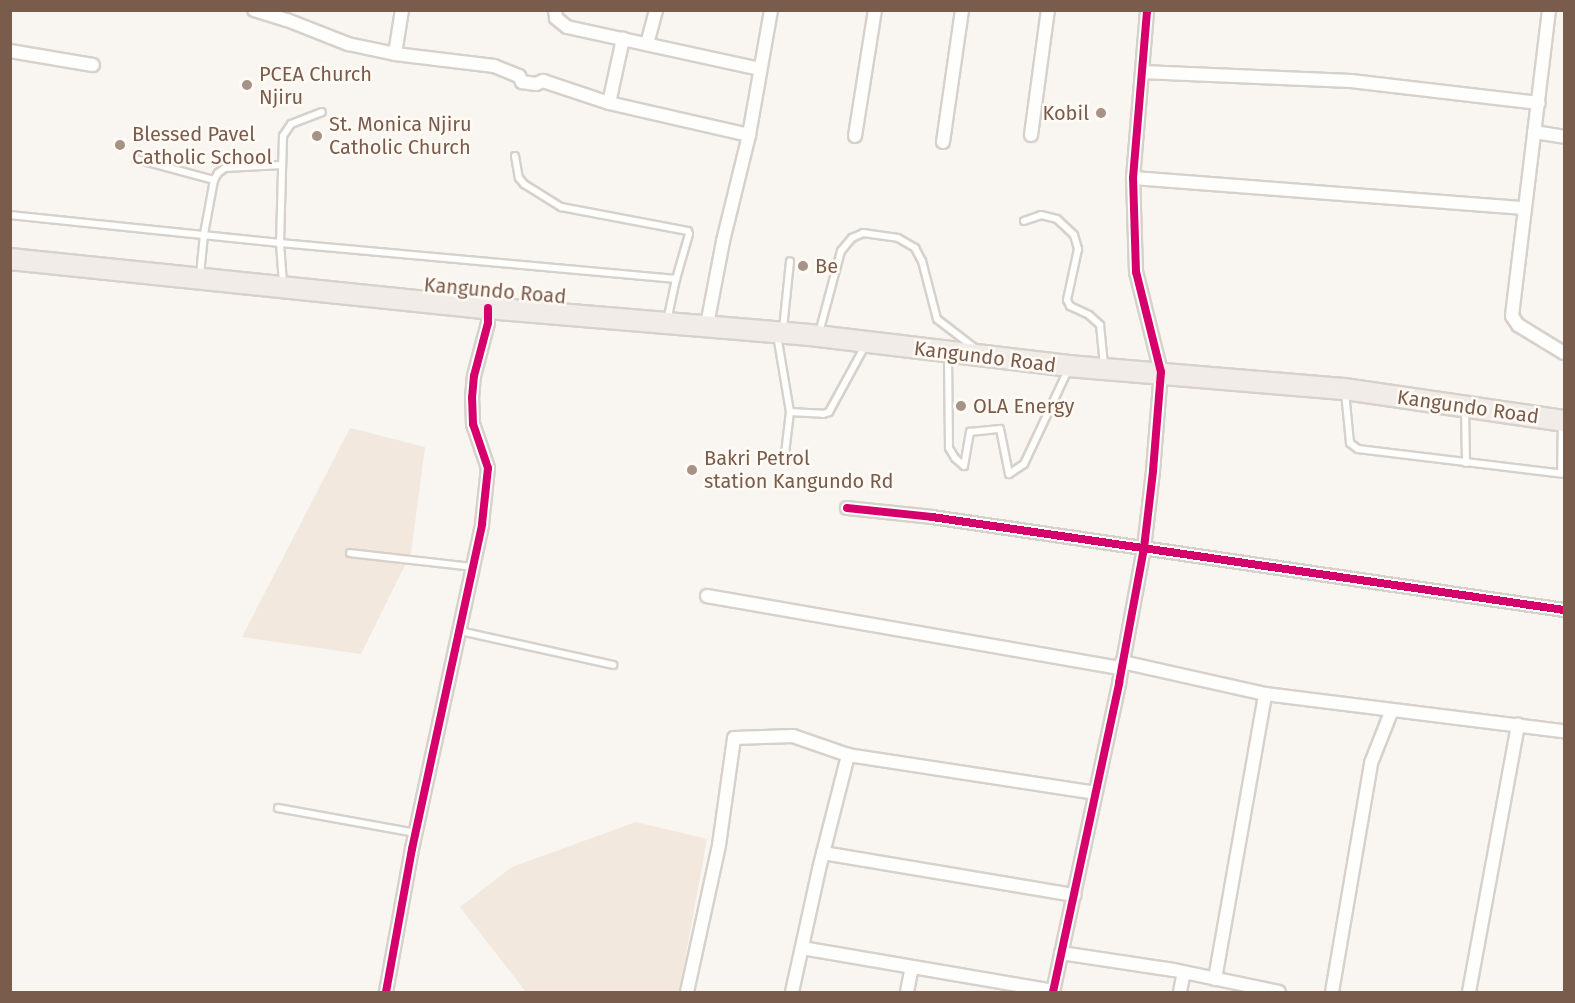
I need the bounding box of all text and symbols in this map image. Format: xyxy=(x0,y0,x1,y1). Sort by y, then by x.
place label: PCEA Church Njiru xyxy=(259,62,372,109)
marker: PCEA Church Njiru xyxy=(240,78,254,92)
place label: Kobil xyxy=(1042,101,1089,125)
marker: Kobil xyxy=(1094,106,1108,120)
place label: St. Monica Njiru Catholic Church xyxy=(329,112,472,159)
place label: Blessed Pavel Catholic School xyxy=(132,122,272,169)
marker: St. Monica Njiru Catholic Church xyxy=(310,129,324,143)
marker: Blessed Pavel Catholic School xyxy=(113,138,127,152)
place label: Be xyxy=(815,254,838,278)
marker: Be xyxy=(796,259,810,273)
street label: Kangundo Road xyxy=(423,273,567,309)
street label: Kangundo Road xyxy=(913,336,1057,378)
street label: Kangundo Road xyxy=(1396,385,1540,429)
place label: OLA Energy xyxy=(973,394,1074,418)
marker: OLA Energy xyxy=(954,399,968,413)
place label: Bakri Petrol station Kangundo Rd xyxy=(704,446,893,493)
marker: Bakri Petrol station Kangundo Rd xyxy=(685,463,699,477)

